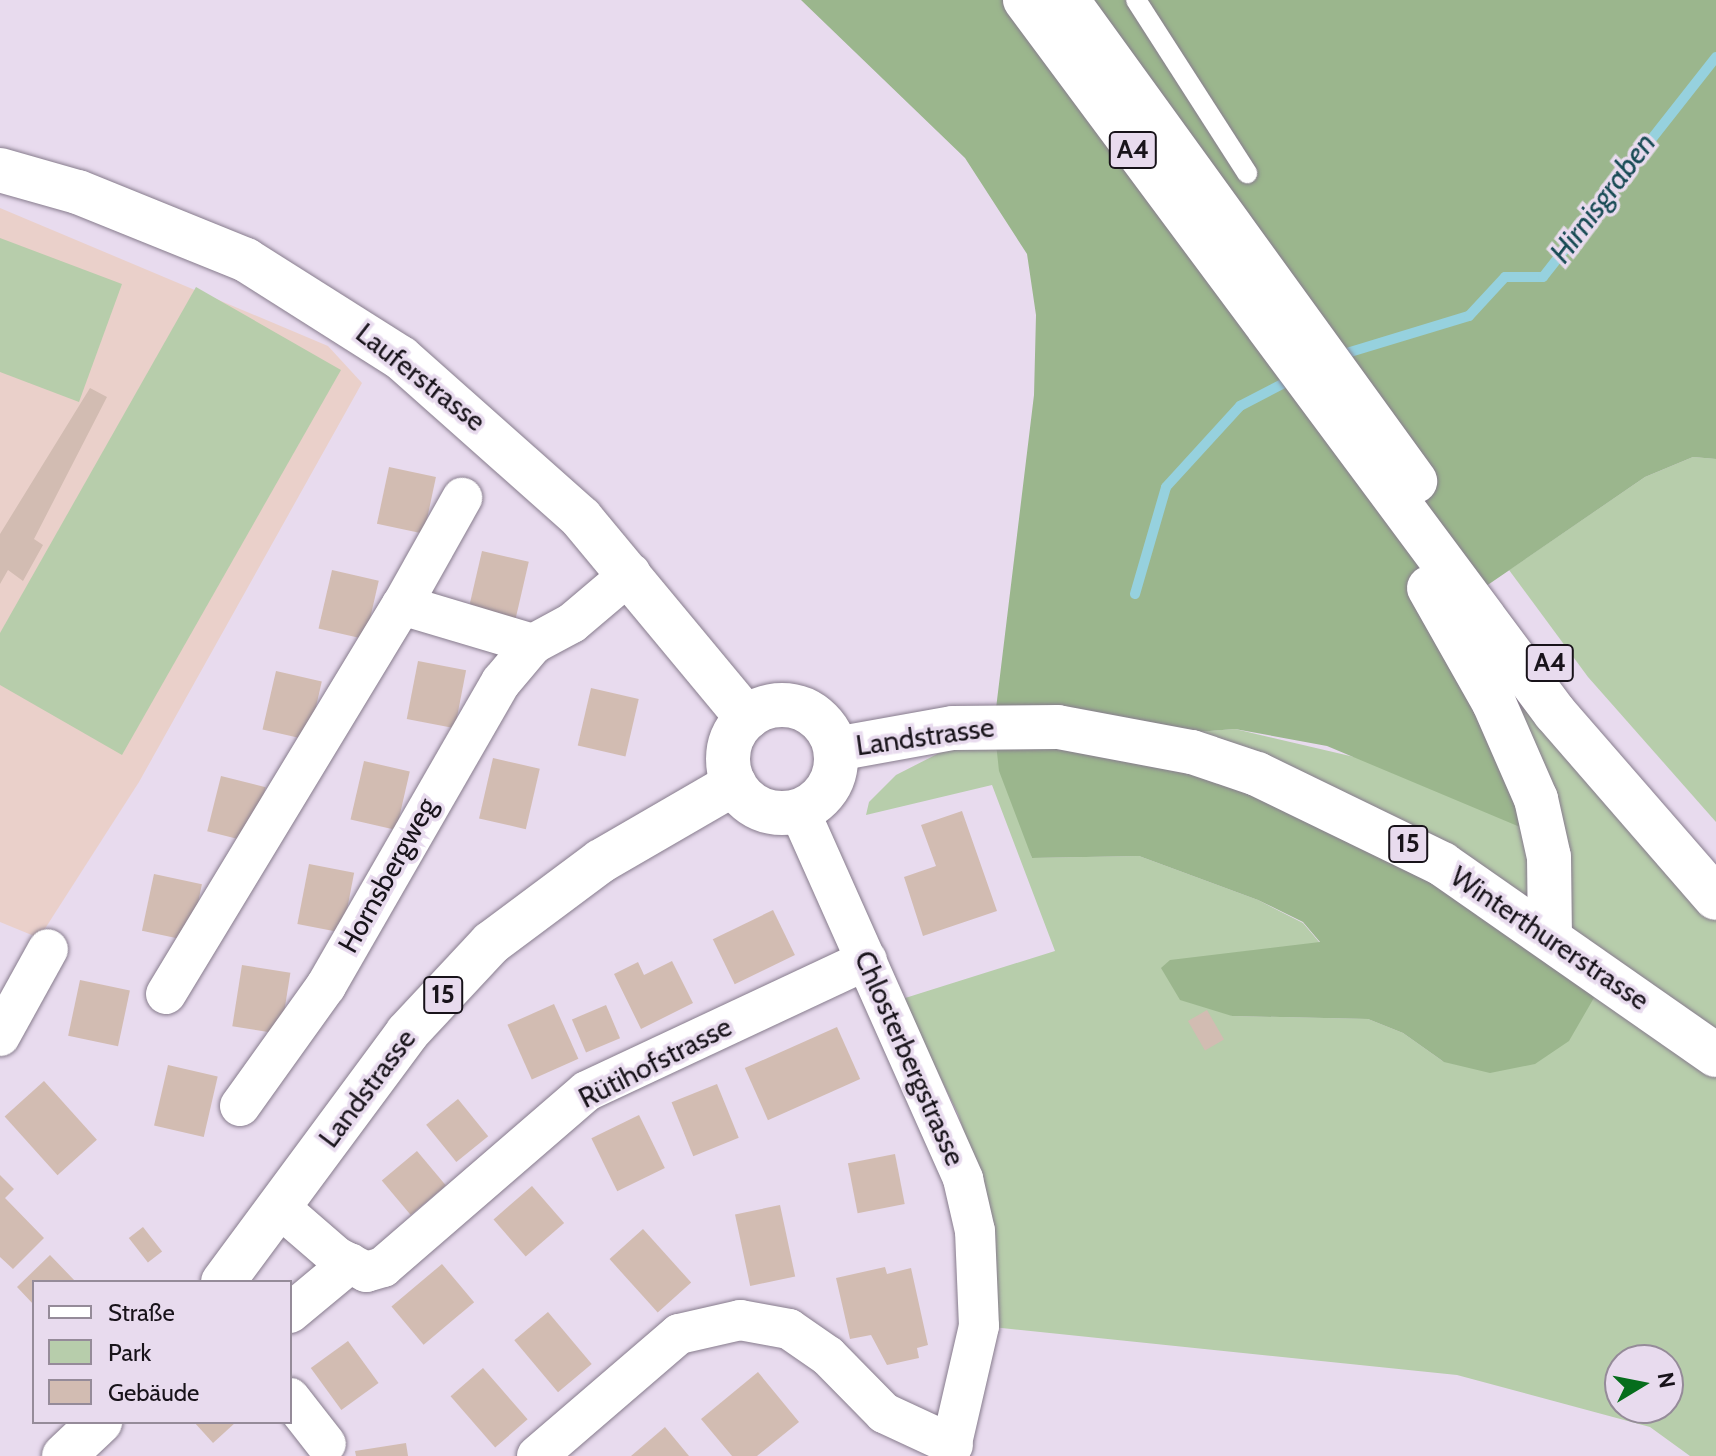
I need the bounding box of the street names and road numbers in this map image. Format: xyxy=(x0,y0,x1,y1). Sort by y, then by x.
road number: A4 xyxy=(1107,128,1159,172)
street label: Lauferstrasse xyxy=(350,316,492,438)
road number: A4 xyxy=(1524,641,1576,685)
street label: Landstrasse xyxy=(854,710,996,762)
street label: Hornsbergweg xyxy=(331,792,443,958)
road number: 15 xyxy=(1388,822,1428,866)
street label: Winterthurerstrasse xyxy=(1445,859,1655,1017)
street label: Chlosterbergstrasse xyxy=(848,945,972,1171)
road number: 15 xyxy=(423,973,463,1017)
street label: Rütihofstrasse xyxy=(573,1009,737,1115)
street label: Landstrasse xyxy=(312,1022,422,1154)

